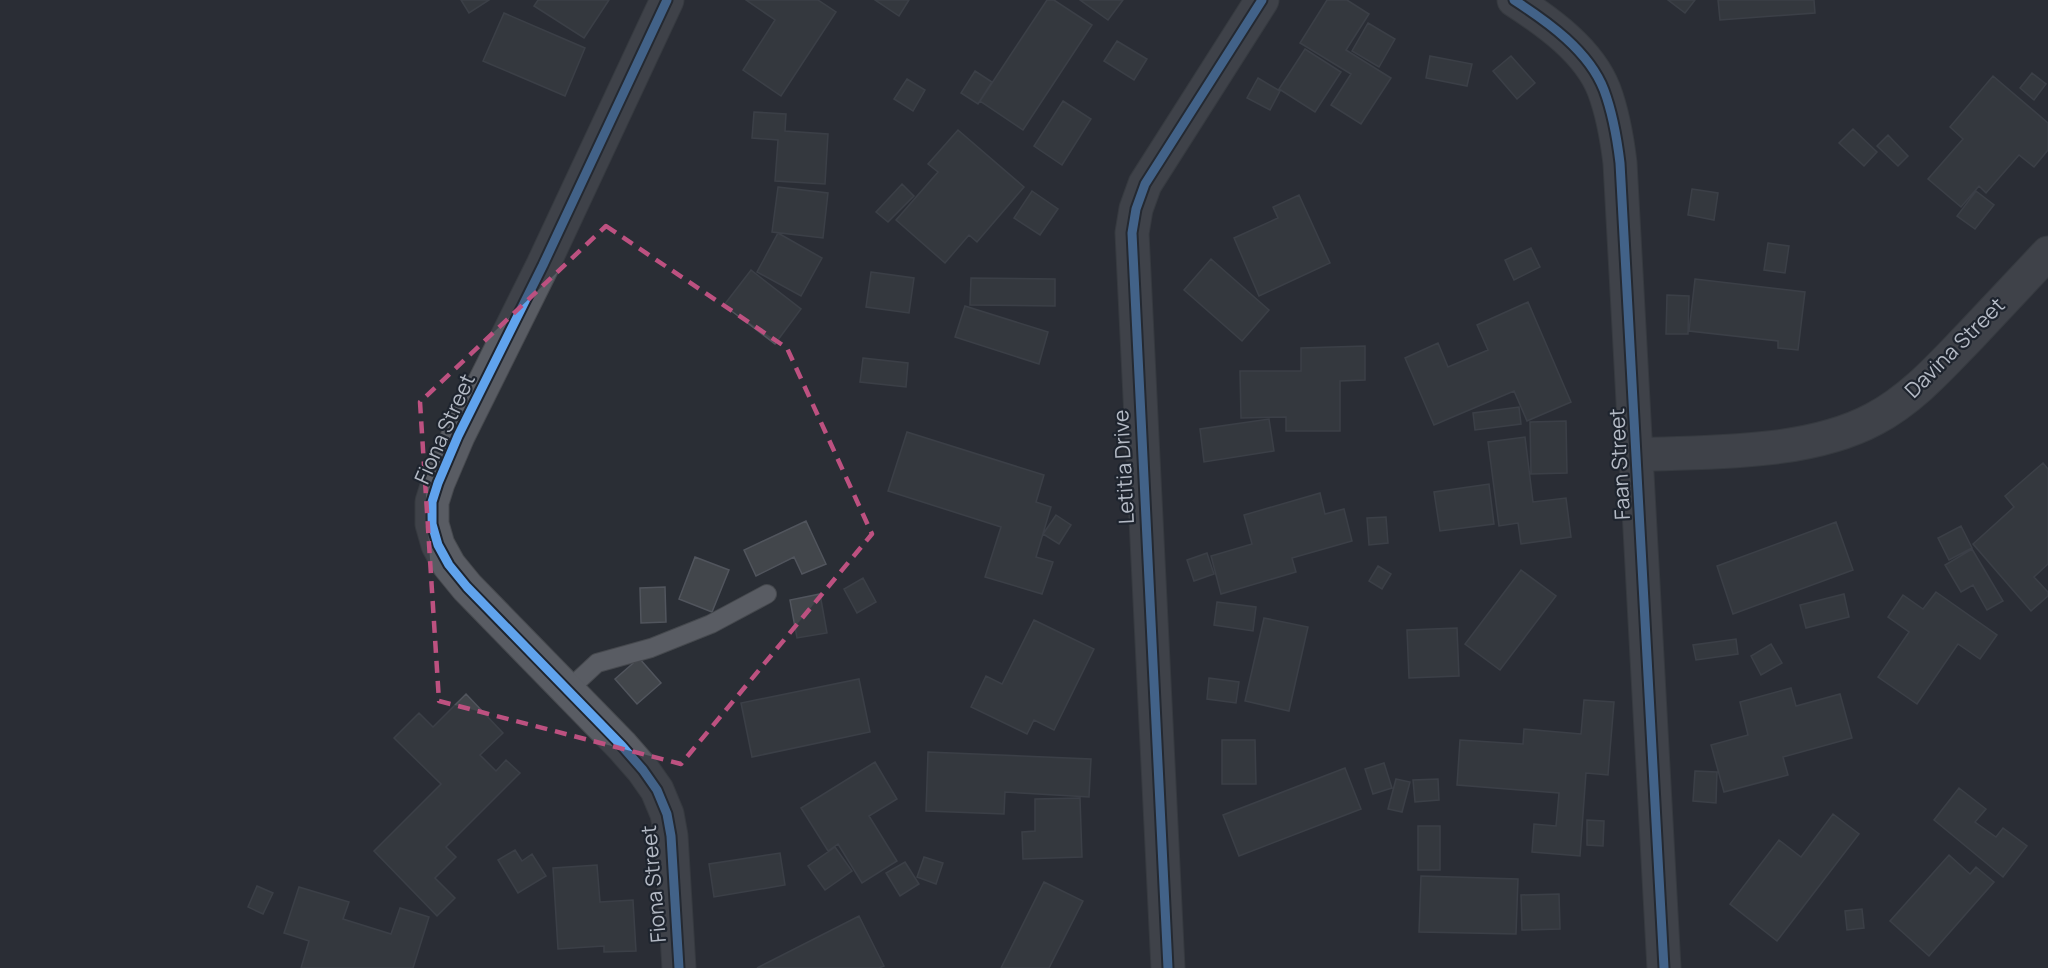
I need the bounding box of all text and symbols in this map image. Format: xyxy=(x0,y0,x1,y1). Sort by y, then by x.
street label: Davina Street xyxy=(1898,291,2010,403)
street label: Fiona Street xyxy=(407,369,481,488)
street label: Faan Street xyxy=(1602,407,1636,521)
street label: Letitia Drive xyxy=(1106,409,1140,525)
street label: Fiona Street xyxy=(634,824,672,944)

